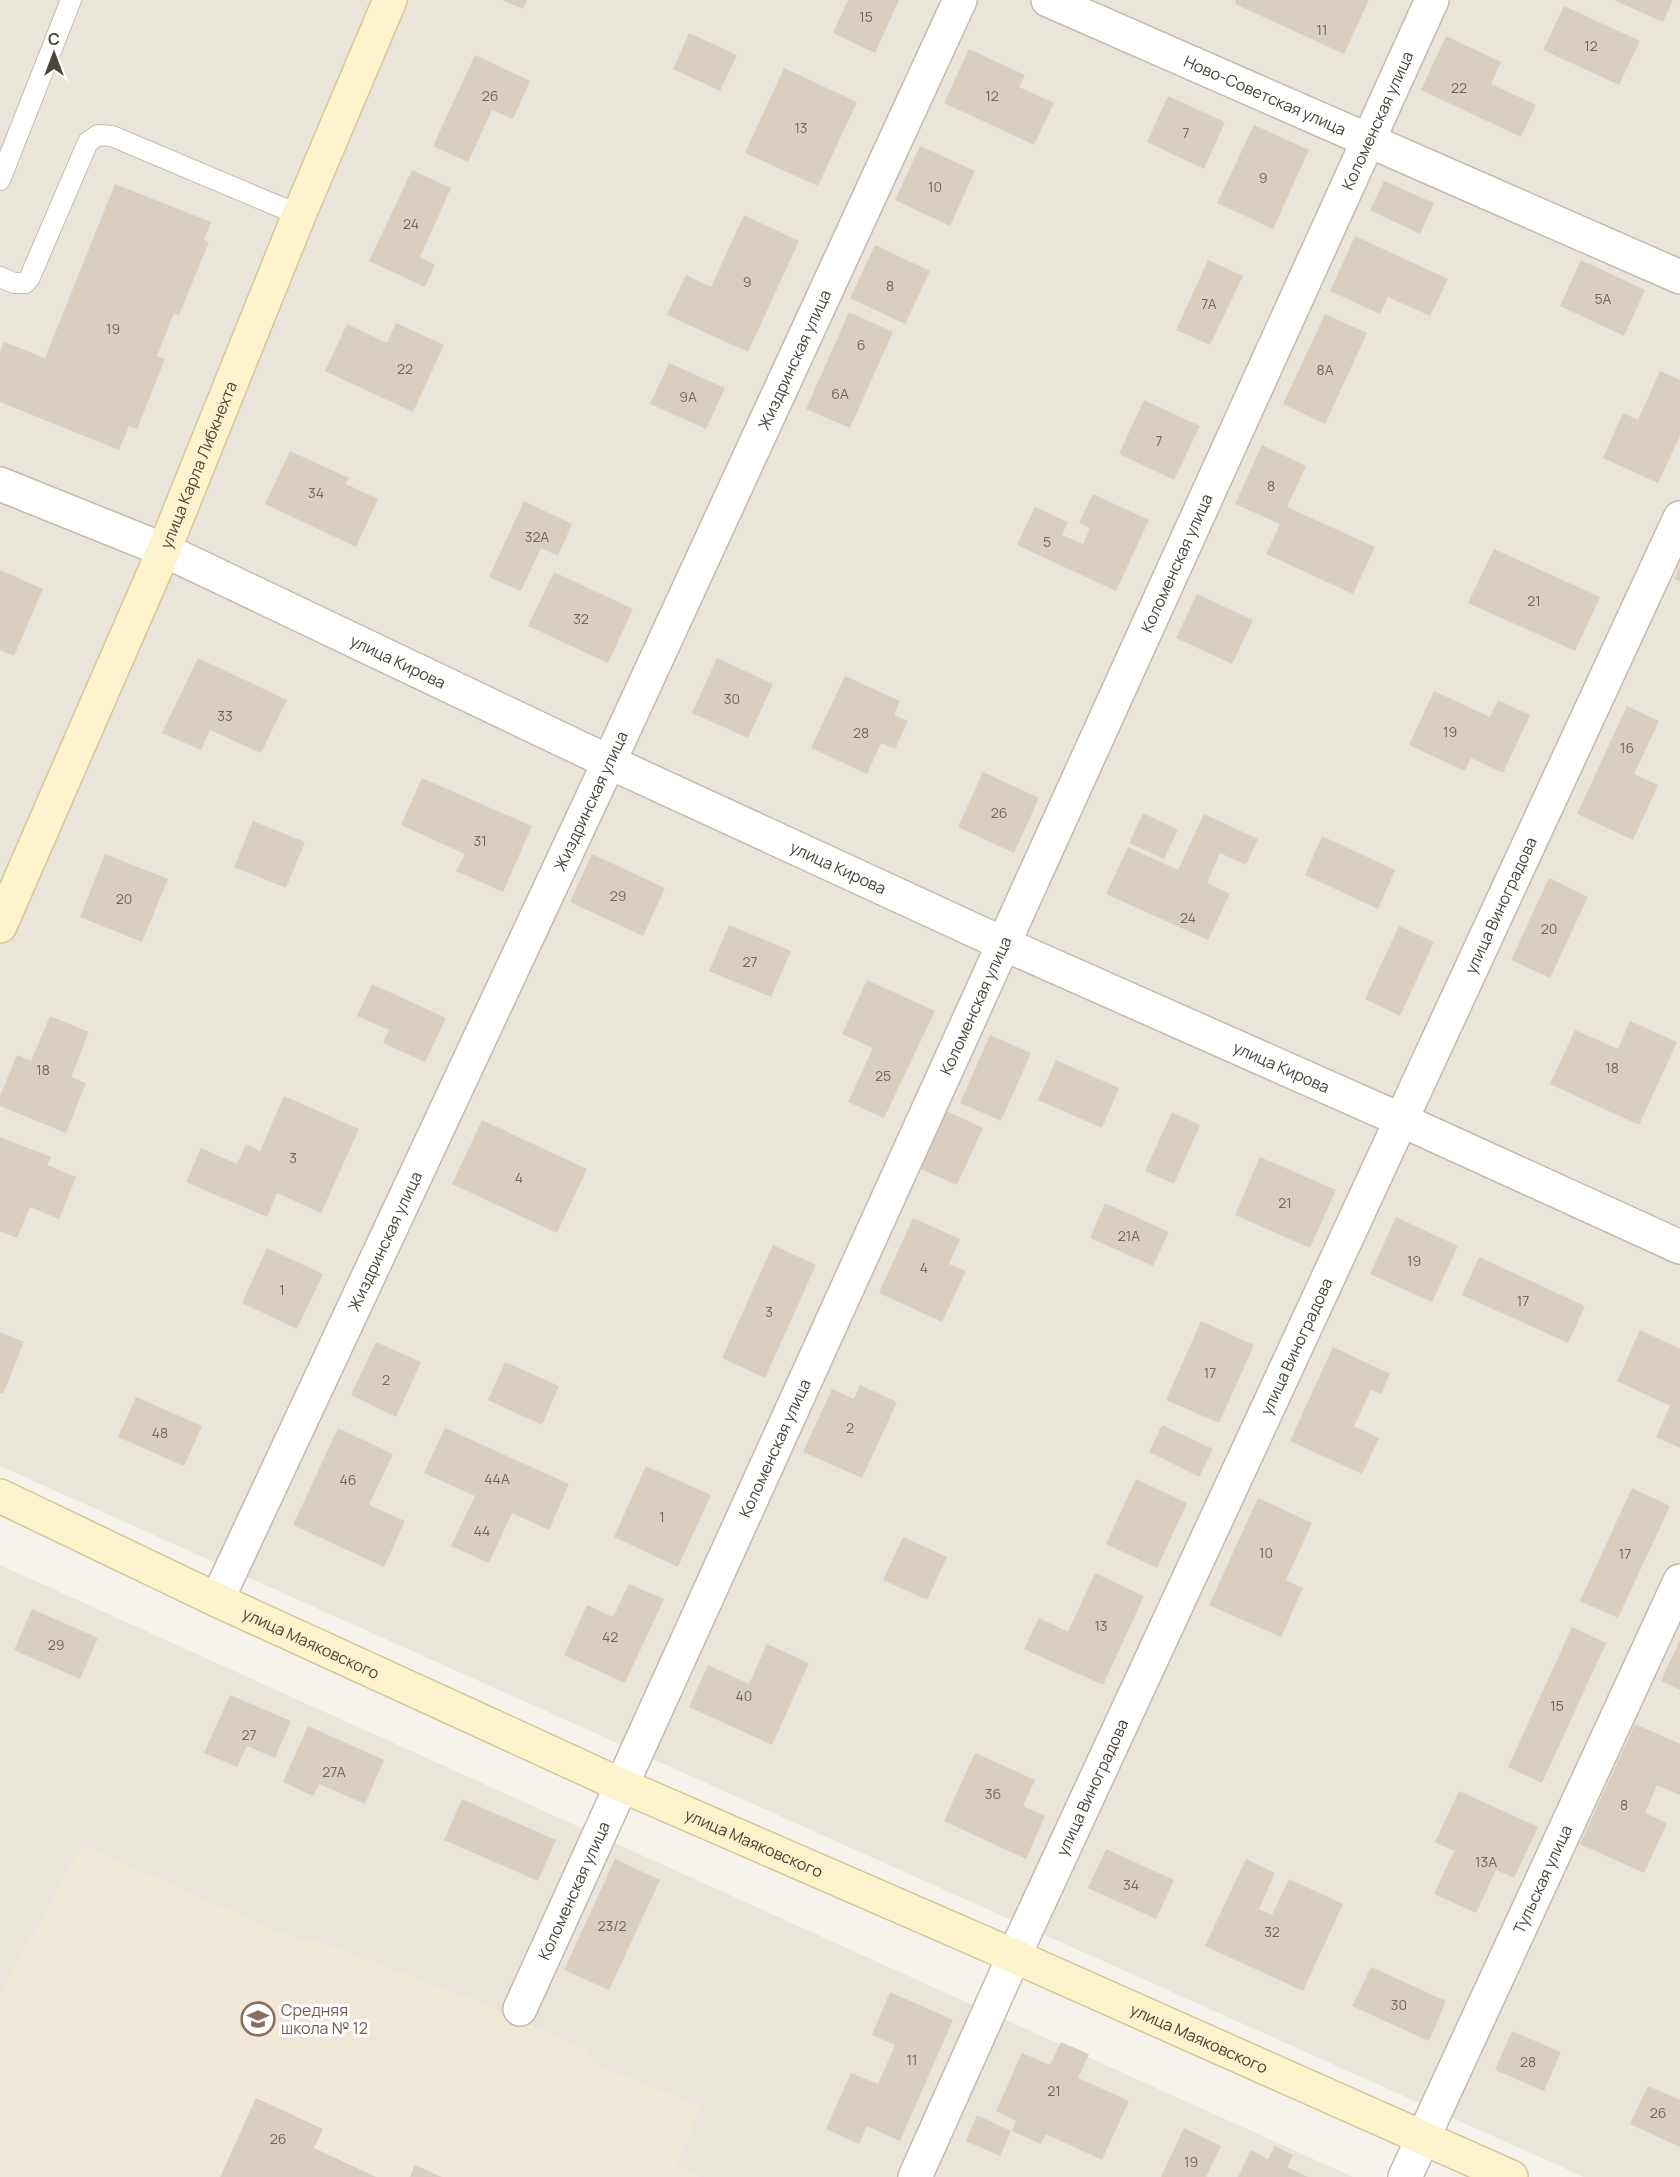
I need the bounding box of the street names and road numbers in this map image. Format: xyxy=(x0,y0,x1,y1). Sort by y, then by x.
street label: Коломенская улица xyxy=(1336,48,1418,193)
street label: Ново-Советская улица xyxy=(1181,50,1350,140)
street label: Жиздринская улица xyxy=(752,286,836,433)
street label: улица Карла Либкнехта xyxy=(155,378,242,552)
street label: Коломенская улица xyxy=(1135,490,1217,636)
street label: улица Кирова xyxy=(347,629,449,694)
street label: Жиздринская улица xyxy=(549,728,633,875)
street label: улица Виноградова xyxy=(1459,833,1542,977)
street label: улица Кирова xyxy=(787,836,890,899)
street label: Коломенская улица xyxy=(935,933,1017,1078)
street label: улица Кирова xyxy=(1230,1036,1333,1098)
street label: Жиздринская улица xyxy=(343,1168,427,1315)
street label: улица Виноградова xyxy=(1255,1274,1338,1418)
street label: Коломенская улица xyxy=(734,1375,816,1521)
street label: улица Маяковского xyxy=(239,1602,383,1684)
street label: улица Виноградова xyxy=(1051,1715,1133,1859)
street label: улица Маяковского xyxy=(682,1803,826,1883)
street label: Коломенская улица xyxy=(533,1818,615,1963)
street label: Тульская улица xyxy=(1508,1821,1577,1937)
street label: улица Маяковского xyxy=(1127,1998,1271,2078)

